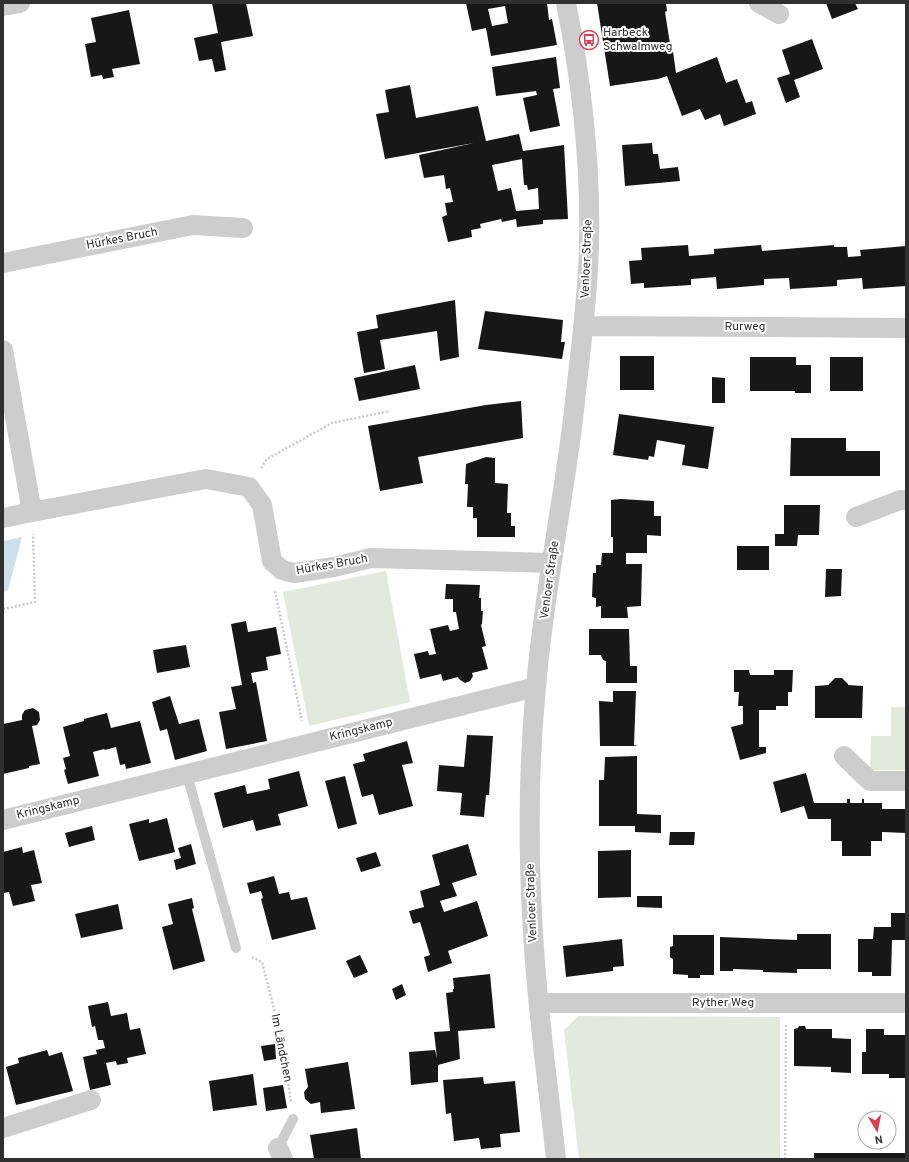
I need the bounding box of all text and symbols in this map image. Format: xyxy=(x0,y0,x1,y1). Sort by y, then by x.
place label: Harbeck Schwalmweg xyxy=(603,25,672,55)
bus stop icon: Harbeck Schwalmweg xyxy=(578,29,600,51)
street label: Venloer Straße xyxy=(578,219,596,299)
street label: Hürkes Bruch xyxy=(85,224,159,254)
street label: Rurweg xyxy=(724,319,766,335)
street label: Venloer Straße xyxy=(537,540,563,620)
street label: Hürkes Bruch xyxy=(295,551,369,579)
street label: Kringskamp xyxy=(328,714,394,746)
street label: Kringskamp xyxy=(15,792,81,824)
street label: Venloer Straße xyxy=(523,863,541,943)
street label: Ryther Weg xyxy=(692,995,754,1011)
street label: Im Ländchen xyxy=(267,1012,295,1084)
north arrow xyxy=(857,1110,897,1150)
text: N xyxy=(873,1131,884,1146)

